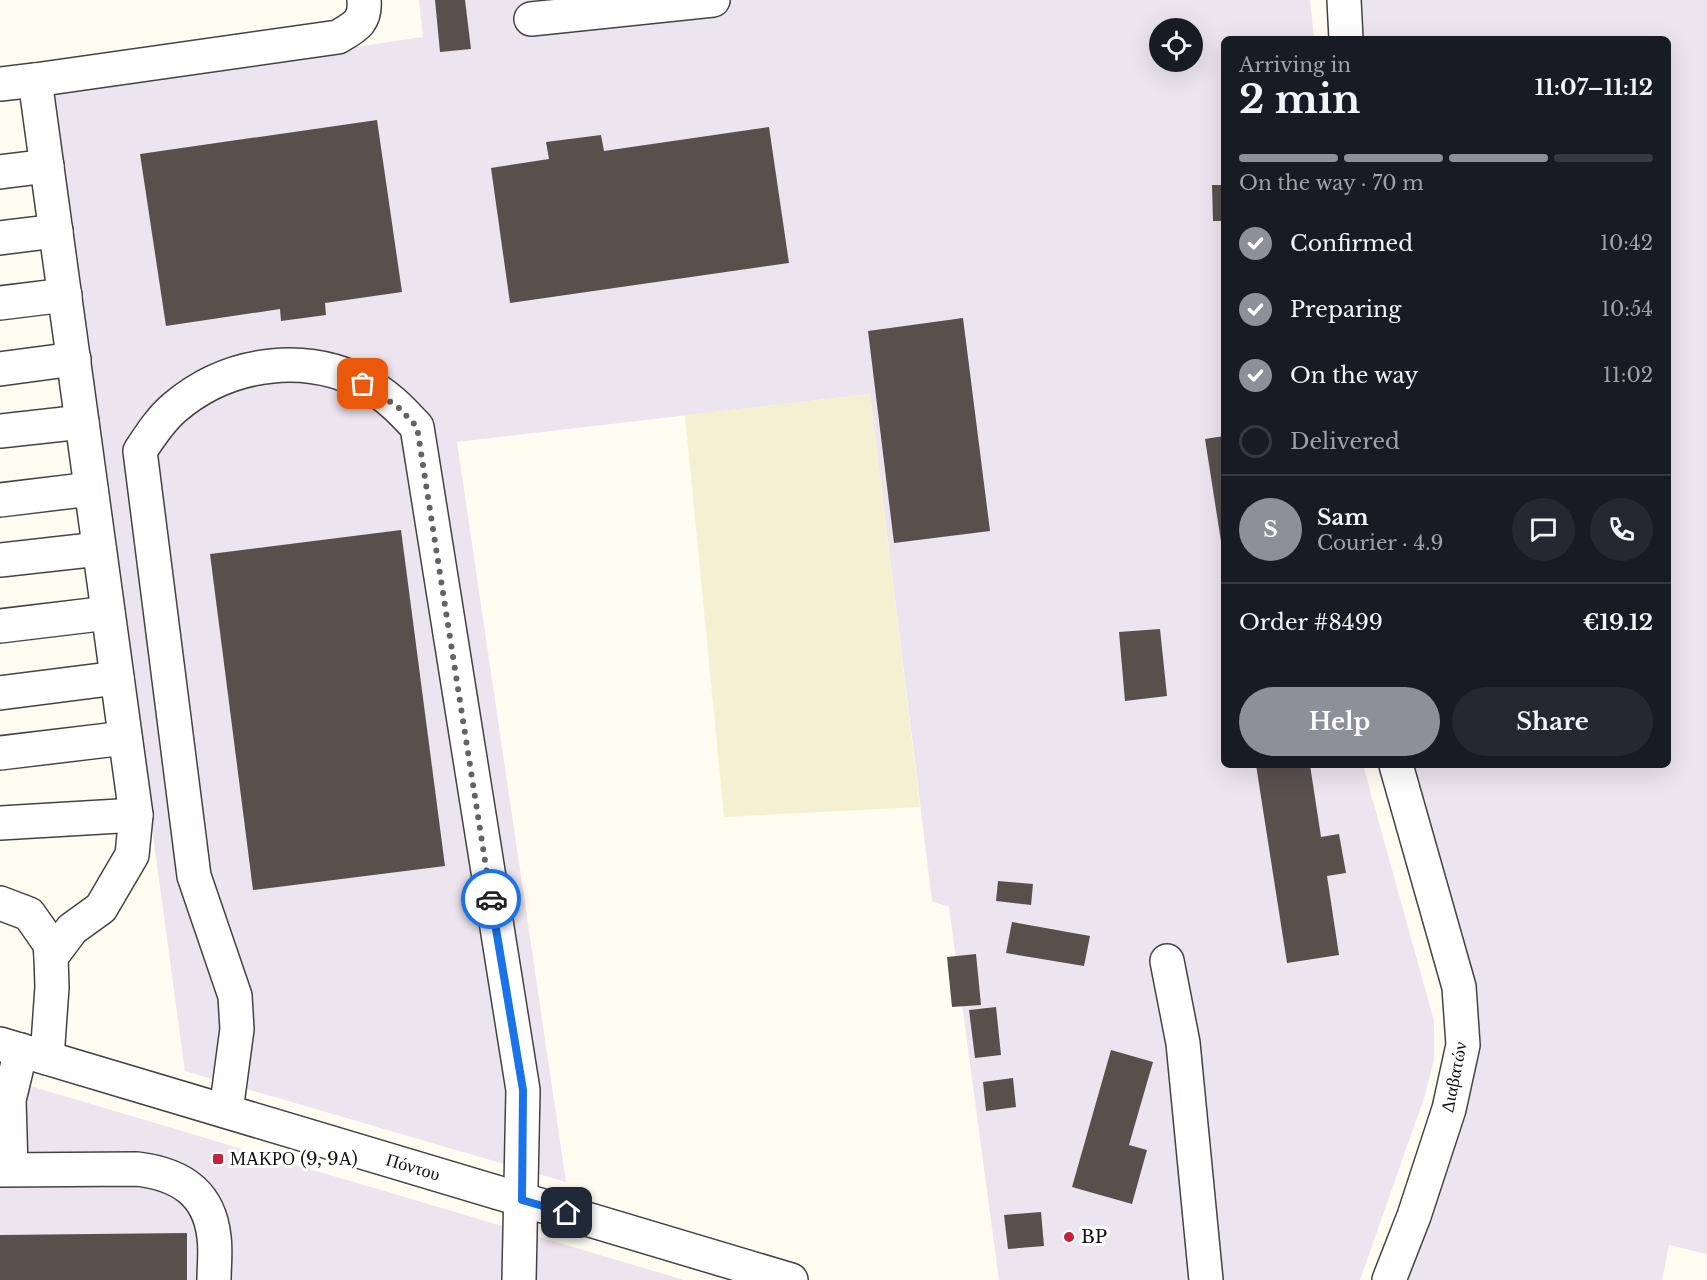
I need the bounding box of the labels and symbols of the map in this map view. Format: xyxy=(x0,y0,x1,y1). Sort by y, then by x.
pin xyxy=(337,358,388,409)
courier xyxy=(461,869,521,929)
street label: Διαβατών xyxy=(1436,1040,1472,1114)
place label: ΜΑΚΡΟ (9, 9Α) xyxy=(230,1148,358,1170)
street label: Πόντου xyxy=(383,1148,443,1186)
marker: ΜΑΚΡΟ (9, 9Α) xyxy=(211,1152,225,1166)
pin xyxy=(541,1187,592,1238)
place label: BP xyxy=(1081,1226,1107,1248)
marker: BP xyxy=(1062,1230,1076,1244)

